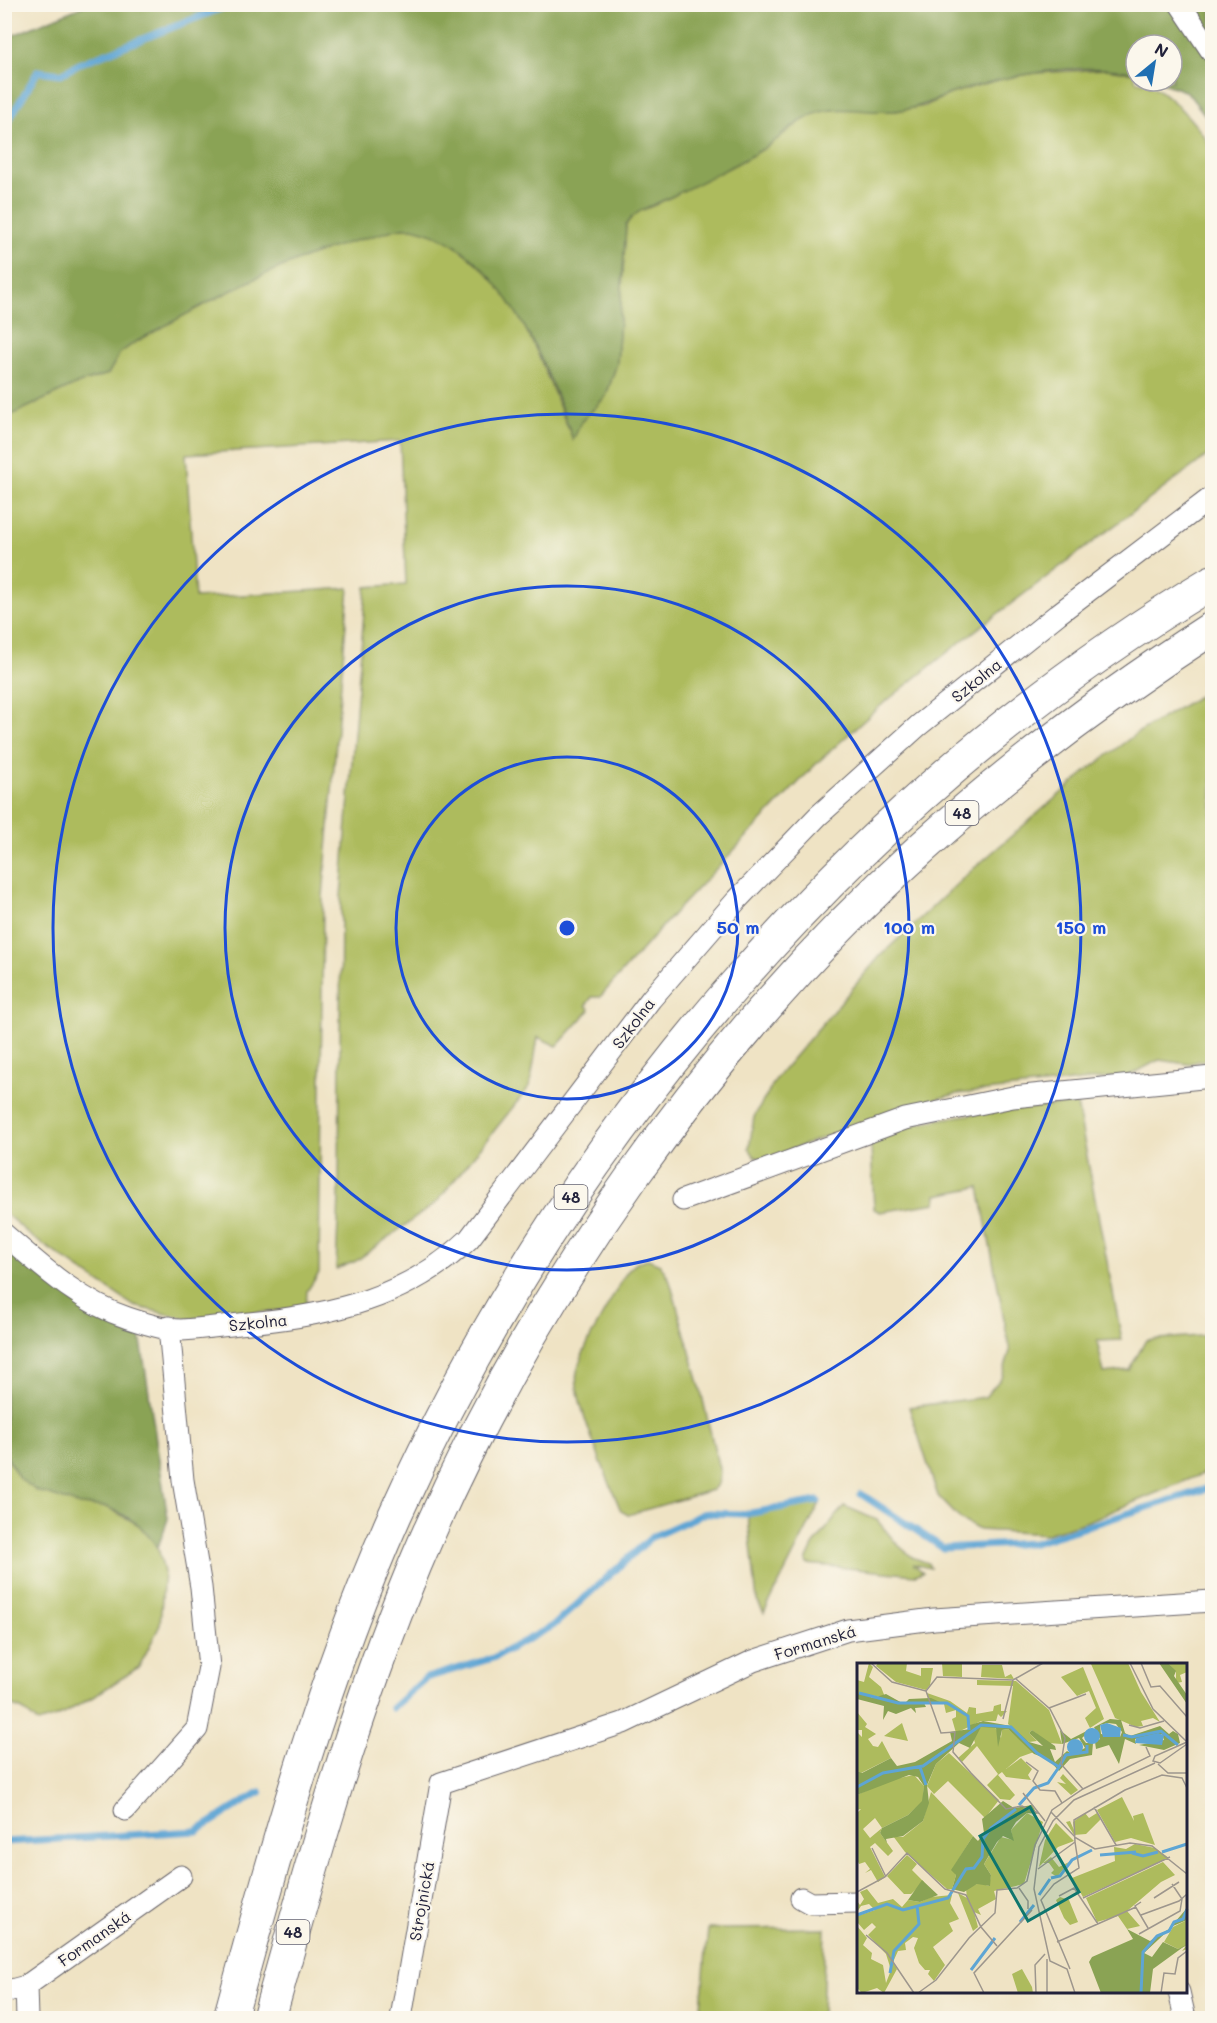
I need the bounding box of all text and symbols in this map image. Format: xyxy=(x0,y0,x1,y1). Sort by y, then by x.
north arrow xyxy=(1124,33,1184,93)
text: N xyxy=(1151,37,1172,62)
street label: Szkolna xyxy=(947,653,1005,707)
road number: 48 xyxy=(946,801,978,825)
text: 50 m xyxy=(717,915,759,939)
text: 100 m xyxy=(883,915,935,939)
text: 150 m xyxy=(1056,915,1106,939)
centre of rings xyxy=(557,918,577,938)
street label: Szkolna xyxy=(607,993,659,1053)
road number: 48 xyxy=(554,1185,588,1209)
street label: Szkolna xyxy=(228,1308,288,1336)
street label: Formanská xyxy=(772,1620,858,1664)
inset map xyxy=(857,1663,1187,1993)
street label: Strojnická xyxy=(404,1859,438,1943)
street label: Formanská xyxy=(53,1905,135,1971)
road number: 48 xyxy=(276,1920,310,1944)

